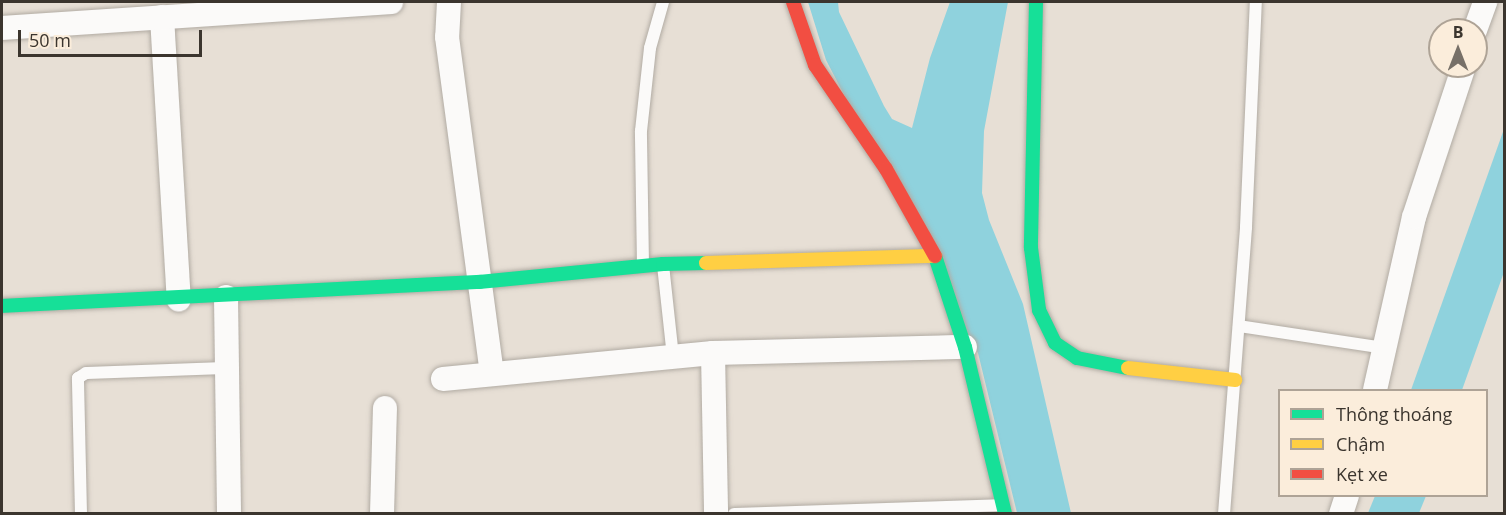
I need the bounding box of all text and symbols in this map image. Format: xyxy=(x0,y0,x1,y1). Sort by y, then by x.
scale bar xyxy=(21,18,206,56)
north arrow xyxy=(1428,18,1488,78)
text: B xyxy=(1453,21,1463,43)
text: 50 m xyxy=(29,28,71,52)
legend xyxy=(1278,389,1488,497)
text: Thông thoáng xyxy=(1336,402,1452,426)
text: Chậm xyxy=(1336,432,1385,456)
text: Kẹt xe xyxy=(1336,462,1388,486)

